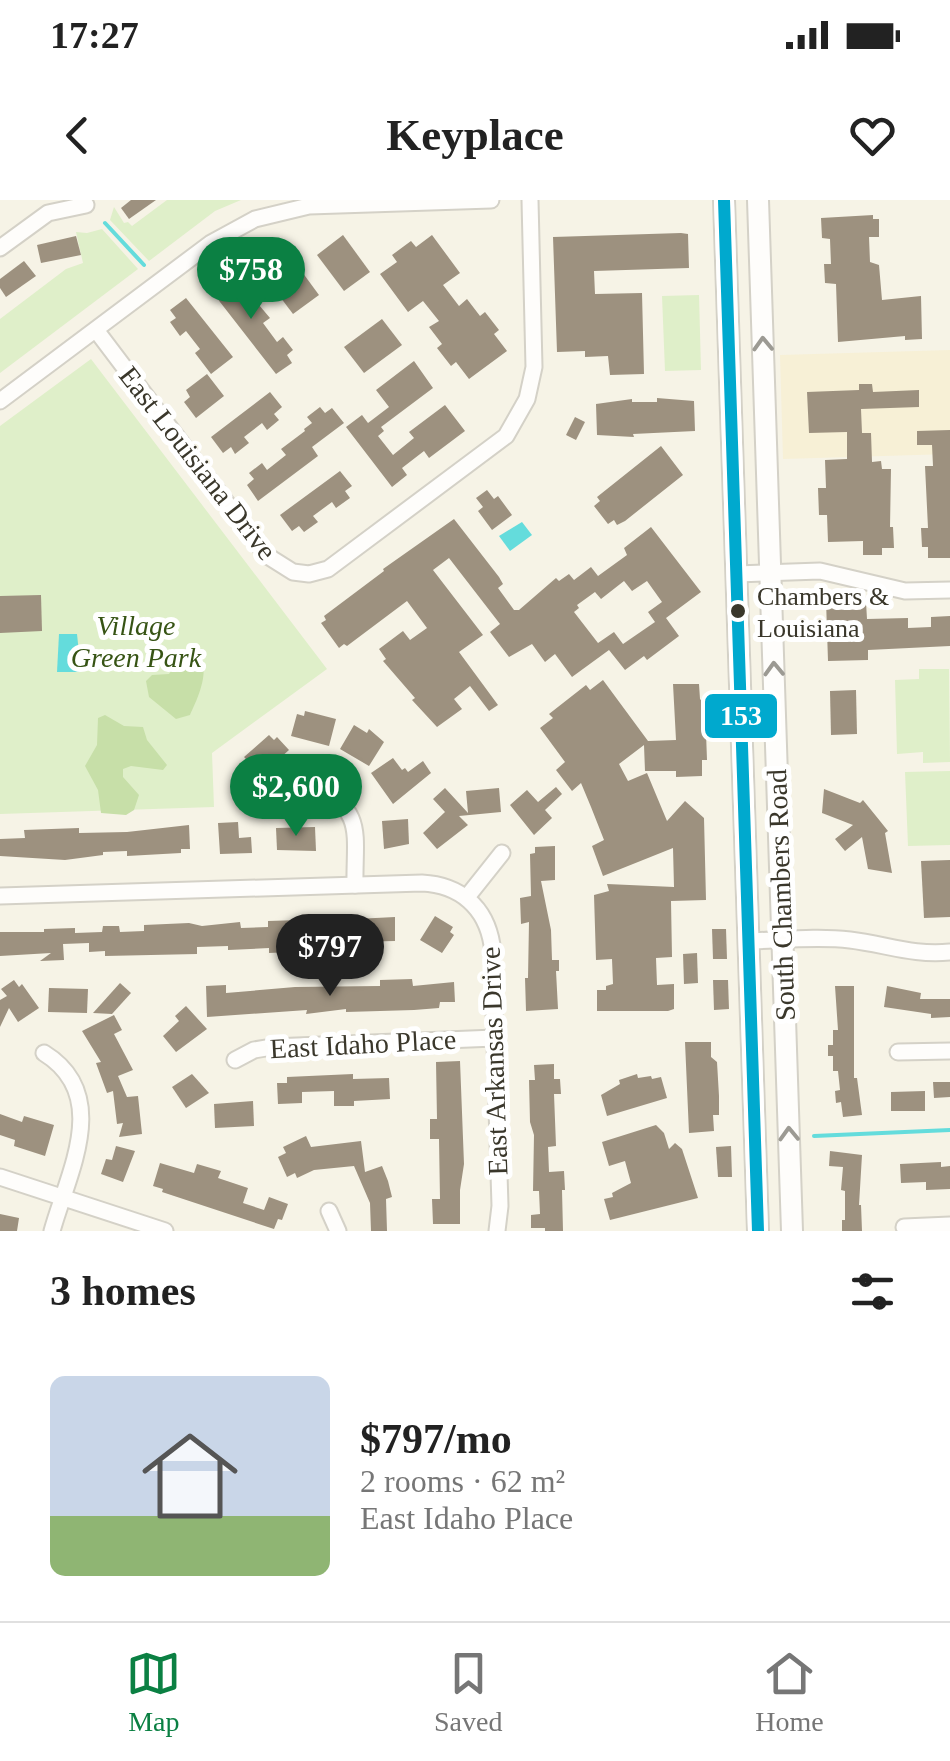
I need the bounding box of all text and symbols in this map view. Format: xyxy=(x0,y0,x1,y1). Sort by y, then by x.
text: 17:27 xyxy=(50,14,139,56)
icon: back xyxy=(50,108,105,163)
icon: heart xyxy=(845,108,900,163)
text: Keyplace xyxy=(386,110,564,160)
pin: $758 xyxy=(192,237,310,322)
text: $758 xyxy=(219,251,283,287)
one-way arrow xyxy=(753,335,774,351)
street label: East Louisiana Drive xyxy=(113,360,283,566)
place label: Chambers & Louisiana xyxy=(757,582,889,643)
marker: Chambers & Louisiana xyxy=(728,601,748,621)
park label: Village Green Park xyxy=(71,610,202,673)
one-way arrow xyxy=(763,660,784,676)
line badge: 153 xyxy=(703,692,779,740)
text: 153 xyxy=(720,700,762,731)
pin: $2,600 xyxy=(215,754,377,839)
text: $2,600 xyxy=(252,768,340,804)
street label: South Chambers Road xyxy=(761,769,801,1021)
pin: $797 xyxy=(271,914,389,999)
text: $797 xyxy=(298,928,362,964)
street label: East Arkansas Drive xyxy=(475,946,513,1176)
street label: East Idaho Place xyxy=(269,1024,457,1064)
one-way arrow xyxy=(778,1125,799,1141)
icon: filters xyxy=(845,1264,900,1319)
text: 3 homes xyxy=(50,1268,196,1314)
icon: home xyxy=(130,1416,250,1536)
text: $797/mo xyxy=(360,1416,512,1462)
text: 2 rooms · 62 m² xyxy=(360,1463,565,1499)
text: East Idaho Place xyxy=(360,1500,573,1536)
tab: Map xyxy=(126,1646,181,1738)
tab: Saved xyxy=(434,1646,502,1738)
tab: Home xyxy=(755,1646,824,1738)

